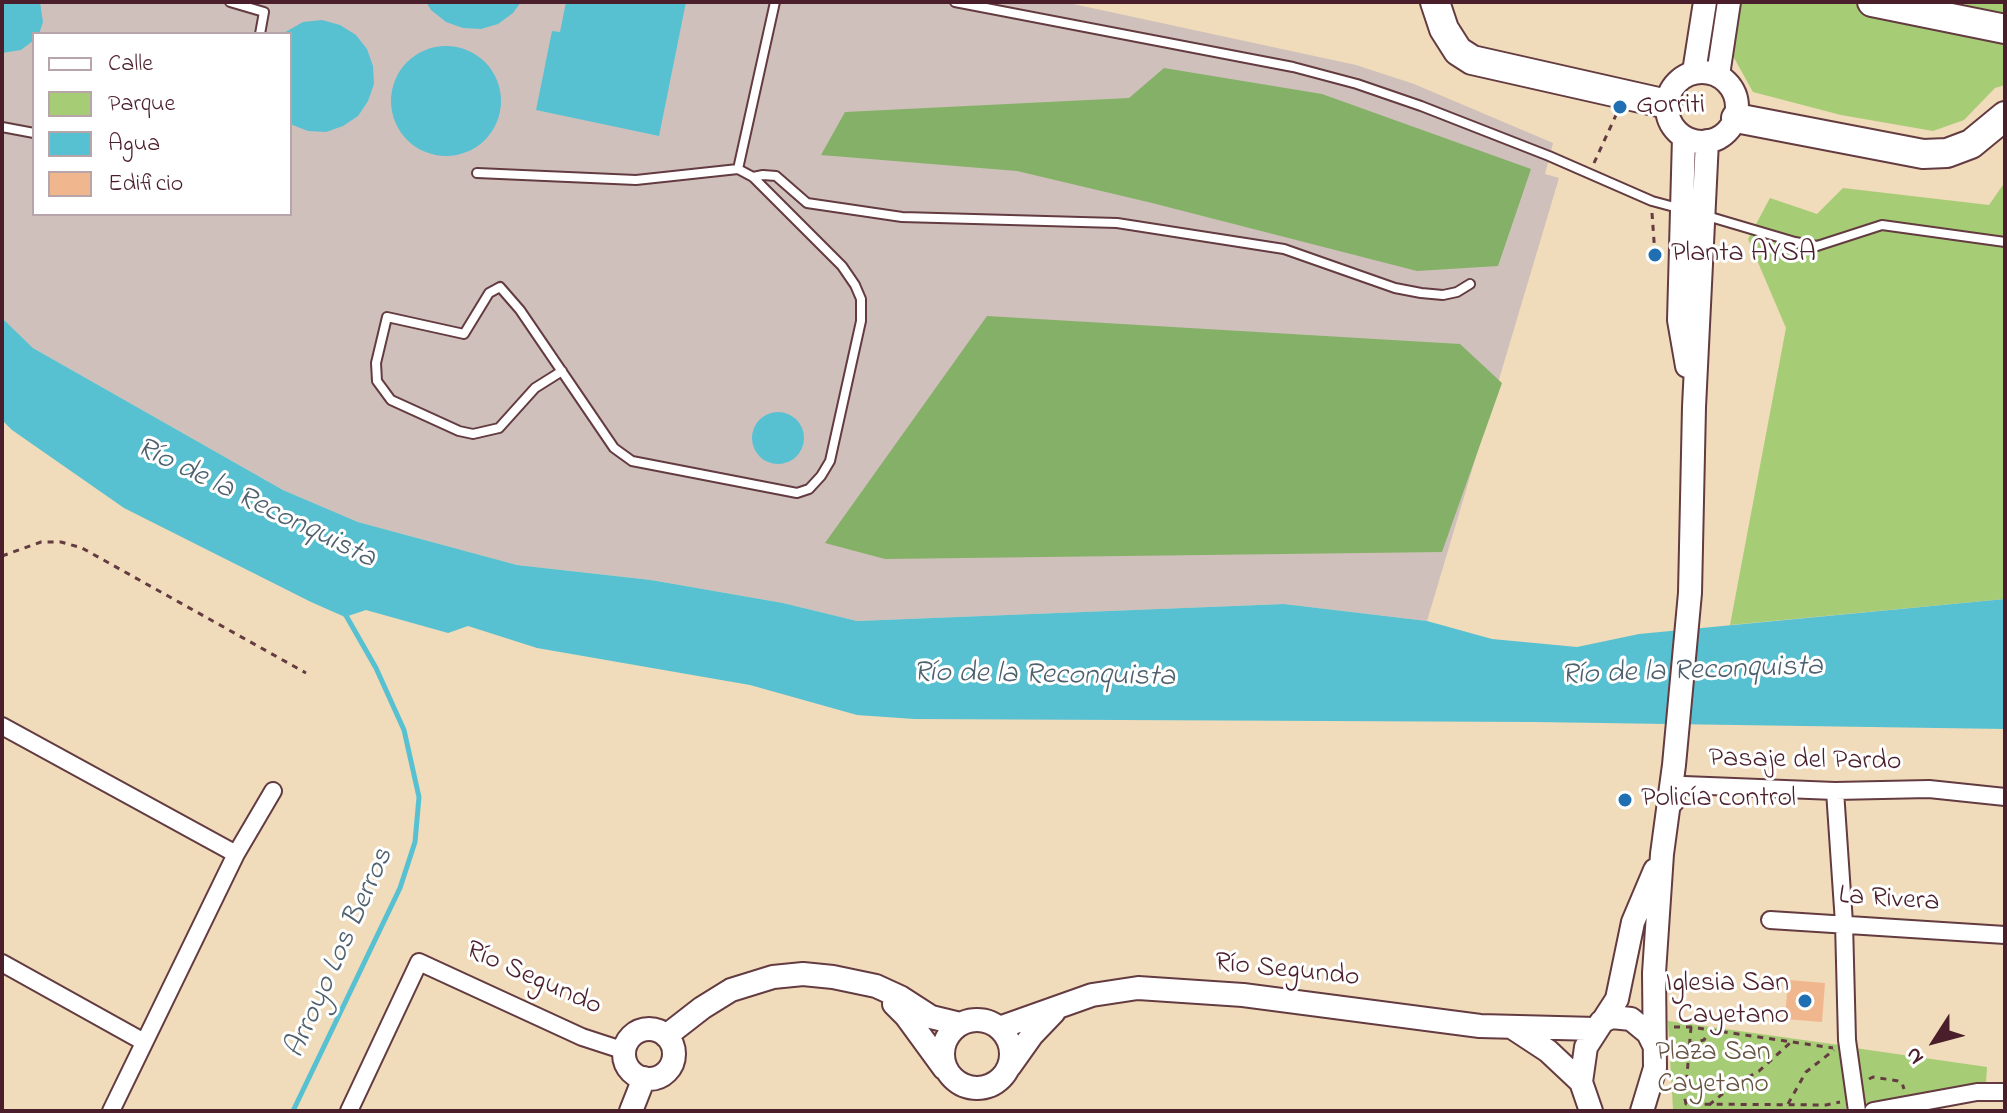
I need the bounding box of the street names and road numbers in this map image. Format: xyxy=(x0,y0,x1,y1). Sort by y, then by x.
street label: Pasaje del Pardo xyxy=(1708,744,1902,780)
street label: La Rivera xyxy=(1837,881,1941,921)
street label: Río Segundo xyxy=(460,935,606,1025)
street label: Río Segundo xyxy=(1213,948,1361,996)

